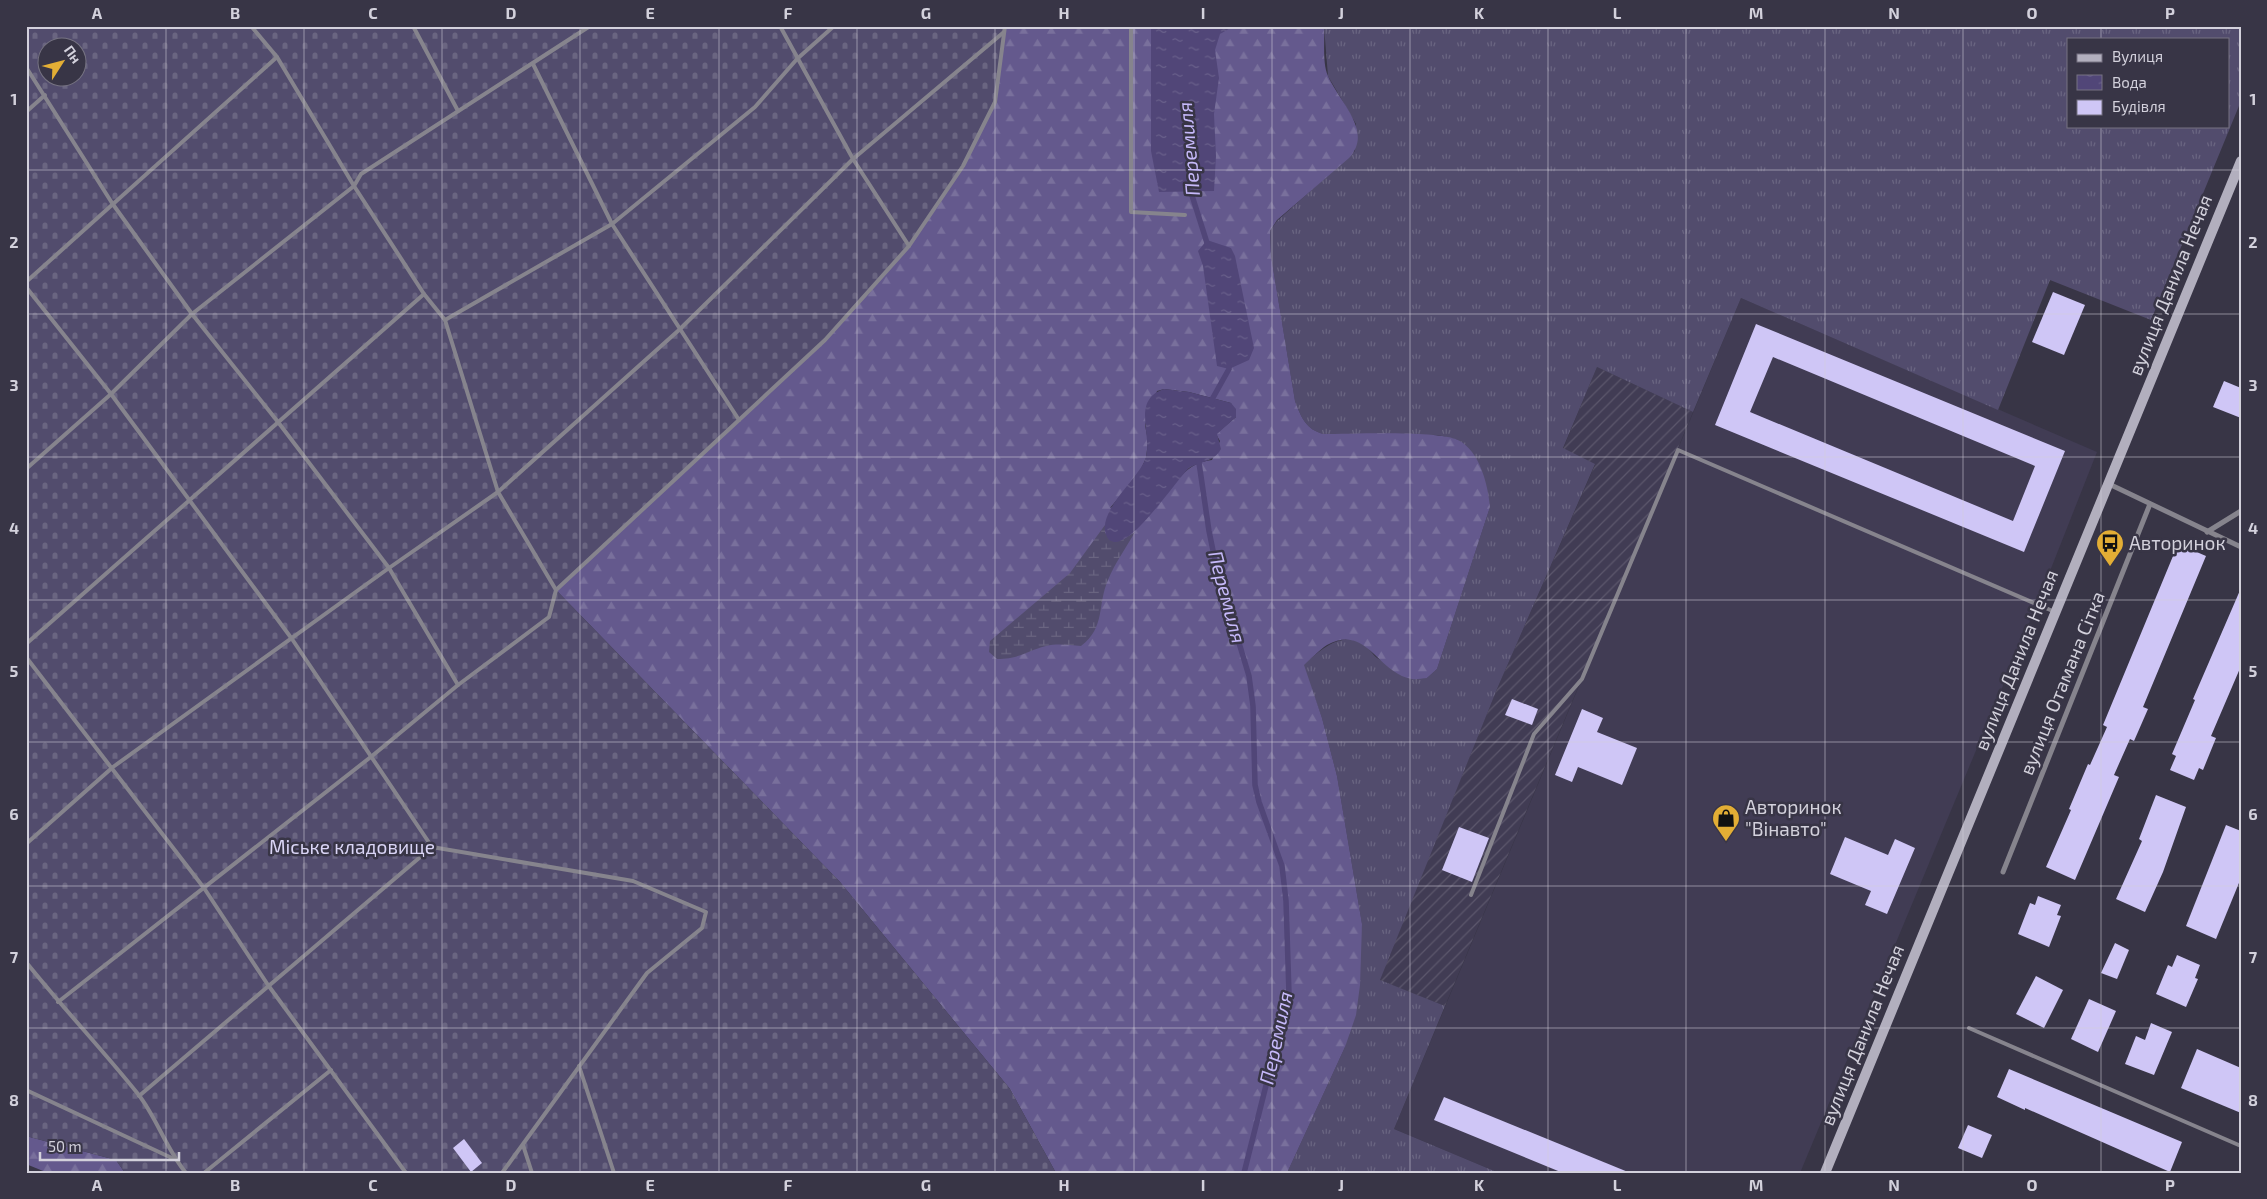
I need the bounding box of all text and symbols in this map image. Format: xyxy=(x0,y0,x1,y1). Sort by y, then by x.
text: A xyxy=(92,3,103,22)
text: B xyxy=(230,3,240,22)
text: C xyxy=(368,3,378,22)
text: D xyxy=(506,3,517,22)
text: E xyxy=(645,3,655,22)
text: F xyxy=(784,3,793,22)
text: G xyxy=(921,3,931,22)
text: H xyxy=(1058,3,1070,22)
text: I xyxy=(1201,3,1205,22)
text: J xyxy=(1338,3,1344,22)
text: K xyxy=(1474,3,1485,22)
text: L xyxy=(1613,3,1622,22)
text: M xyxy=(1749,3,1763,22)
text: N xyxy=(1888,3,1900,22)
text: O xyxy=(2026,3,2038,22)
text: P xyxy=(2165,3,2175,22)
north arrow xyxy=(38,38,88,88)
legend xyxy=(2067,38,2230,128)
text: Пн xyxy=(61,42,85,66)
text: Вулиця xyxy=(2112,47,2163,66)
text: Вода xyxy=(2112,73,2147,91)
text: 1 xyxy=(11,89,17,108)
text: 1 xyxy=(2250,89,2256,108)
text: Будівля xyxy=(2112,97,2166,116)
water label: Перемиля xyxy=(1172,101,1204,197)
street label: вулиця Данила Нечая xyxy=(2123,191,2217,379)
text: 2 xyxy=(9,232,19,251)
text: 2 xyxy=(2248,232,2258,251)
text: 3 xyxy=(9,375,19,394)
text: 3 xyxy=(2248,375,2258,394)
text: 4 xyxy=(9,518,19,537)
text: 4 xyxy=(2248,518,2258,537)
bus stop icon: Авторинок xyxy=(2095,528,2125,567)
place label: Авторинок xyxy=(2129,531,2226,554)
water label: Перемиля xyxy=(1204,548,1252,646)
street label: вулиця Данила Нечая xyxy=(1969,566,2063,754)
street label: вулиця Отамана Сітка xyxy=(2014,588,2110,778)
text: 5 xyxy=(10,661,19,680)
text: 5 xyxy=(2249,661,2258,680)
place label: Авторинок "Вінавто" xyxy=(1745,795,1842,840)
shop icon: Авторинок "Вінавто" xyxy=(1711,803,1741,842)
text: 6 xyxy=(9,804,19,823)
text: 6 xyxy=(2248,804,2258,823)
park label: Міське кладовище xyxy=(269,835,435,858)
street label: вулиця Данила Нечая xyxy=(1815,941,1909,1129)
text: 7 xyxy=(10,947,19,966)
text: 7 xyxy=(2249,947,2258,966)
water label: Перемиля xyxy=(1253,989,1297,1087)
text: 8 xyxy=(9,1090,19,1109)
text: 8 xyxy=(2248,1090,2258,1109)
scale bar xyxy=(40,1129,179,1161)
text: 50 m xyxy=(48,1137,82,1155)
text: A xyxy=(92,1175,103,1194)
text: B xyxy=(230,1175,240,1194)
text: C xyxy=(368,1175,378,1194)
text: D xyxy=(506,1175,517,1194)
text: E xyxy=(645,1175,655,1194)
text: F xyxy=(784,1175,793,1194)
text: G xyxy=(921,1175,931,1194)
text: H xyxy=(1058,1175,1070,1194)
text: I xyxy=(1201,1175,1205,1194)
text: J xyxy=(1338,1175,1344,1194)
text: K xyxy=(1474,1175,1485,1194)
text: L xyxy=(1613,1175,1622,1194)
text: M xyxy=(1749,1175,1763,1194)
text: N xyxy=(1888,1175,1900,1194)
text: O xyxy=(2026,1175,2038,1194)
text: P xyxy=(2165,1175,2175,1194)

